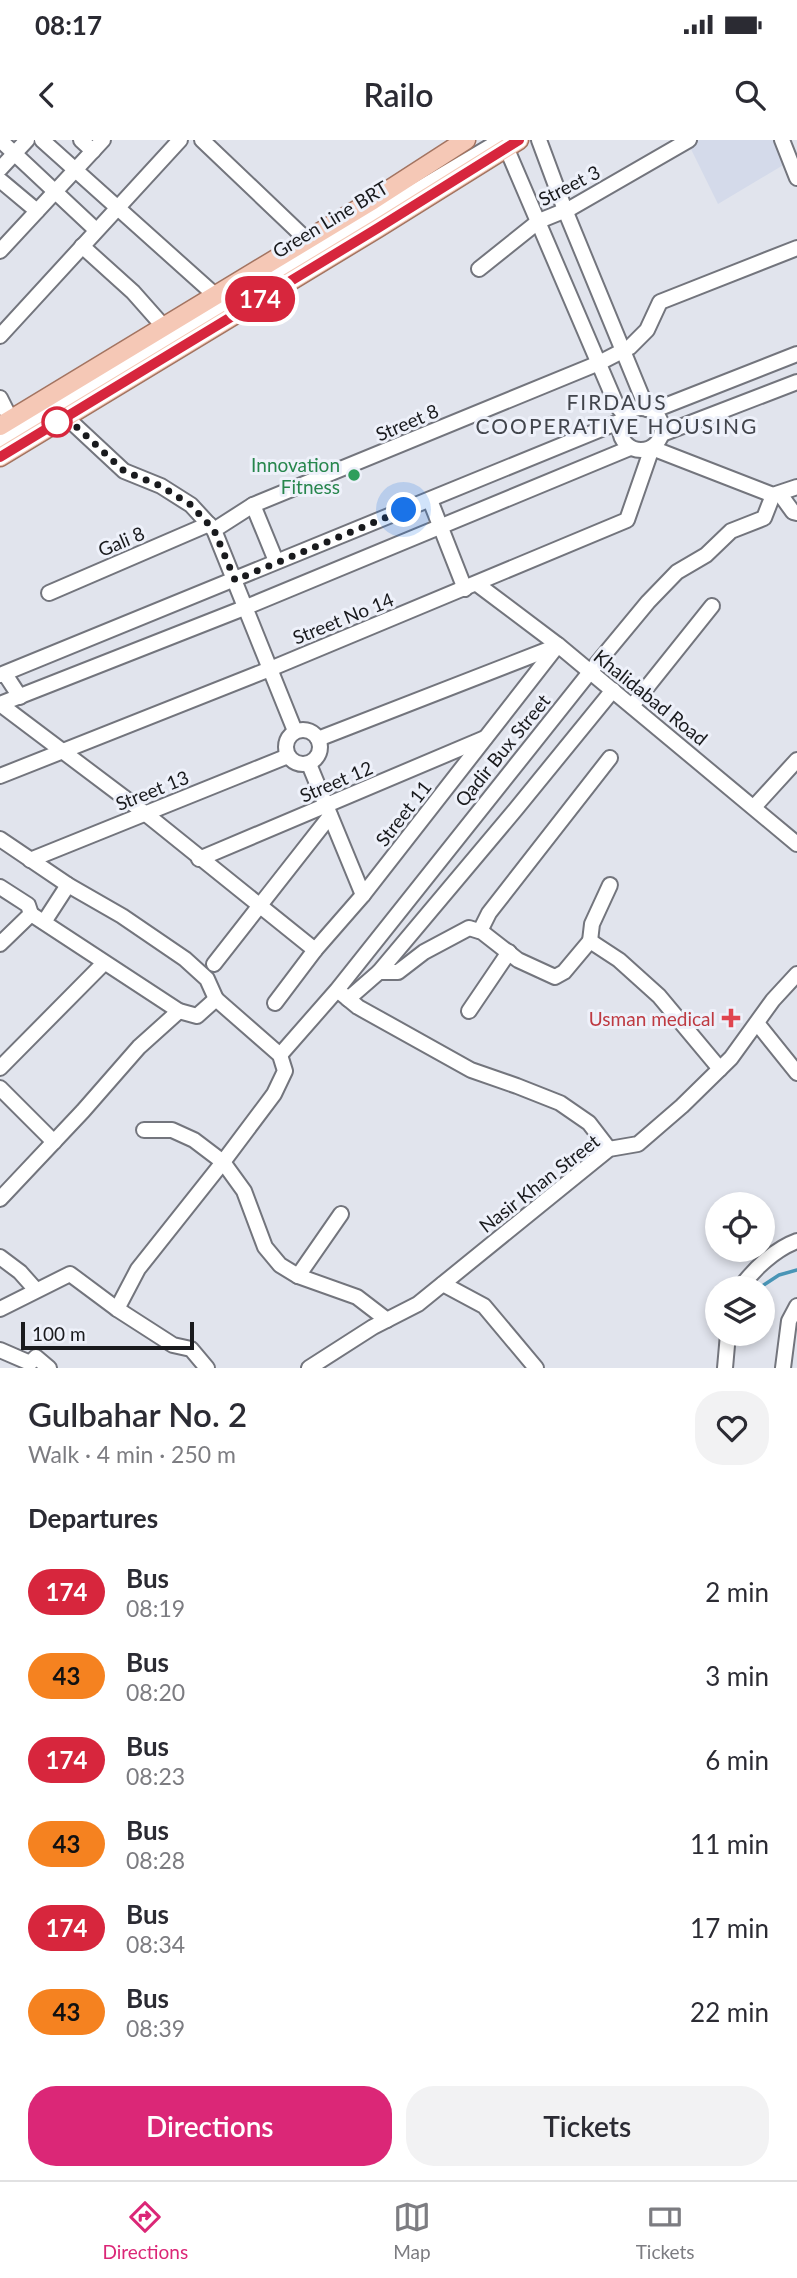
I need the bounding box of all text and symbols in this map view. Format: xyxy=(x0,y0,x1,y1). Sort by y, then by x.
text: 08:17 xyxy=(35,9,102,41)
text: Railo xyxy=(363,75,434,114)
icon: back xyxy=(28,76,66,114)
icon: search xyxy=(731,76,769,114)
street label: Street 3 xyxy=(534,160,604,210)
street label: Green Line BRT xyxy=(268,176,392,262)
line badge: 174 xyxy=(220,276,300,322)
text: 174 xyxy=(239,284,281,313)
district label: FIRDAUS COOPERATIVE HOUSING xyxy=(476,389,758,438)
street label: Street 8 xyxy=(372,399,442,445)
unlabelled marker xyxy=(42,407,72,437)
place label: Innovation Fitness xyxy=(251,453,340,498)
marker: Innovation Fitness xyxy=(346,467,362,483)
your location xyxy=(386,492,421,527)
street label: Gali 8 xyxy=(94,521,148,561)
street label: Street No 14 xyxy=(289,587,397,649)
street label: Khalidabad Road xyxy=(590,644,712,750)
street label: Qadir Bux Street xyxy=(450,689,554,811)
street label: Street 12 xyxy=(296,755,376,807)
street label: Street 13 xyxy=(112,765,192,815)
street label: Street 11 xyxy=(370,776,436,850)
place label: Usman medical xyxy=(589,1007,715,1030)
marker: Usman medical xyxy=(721,1008,741,1028)
street label: Nasir Khan Street xyxy=(474,1129,604,1237)
map controls xyxy=(705,1192,775,1346)
button: locate xyxy=(705,1192,775,1262)
button: layers xyxy=(705,1276,775,1346)
scale bar xyxy=(21,1319,194,1351)
text: 100 m xyxy=(32,1322,86,1345)
button: heart xyxy=(695,1391,769,1465)
text: Gulbahar No. 2 xyxy=(28,1394,247,1434)
text: Walk · 4 min · 250 m xyxy=(28,1440,236,1468)
text: Departures xyxy=(28,1502,158,1534)
text: Bus xyxy=(126,1562,169,1594)
text: 2 min xyxy=(705,1576,769,1608)
text: 174 xyxy=(46,1577,87,1606)
text: 08:19 xyxy=(126,1594,185,1622)
text: Bus xyxy=(126,1646,169,1678)
text: 3 min xyxy=(705,1660,769,1692)
text: 43 xyxy=(53,1661,80,1690)
text: 08:20 xyxy=(126,1678,185,1706)
text: Bus xyxy=(126,1730,169,1762)
text: 6 min xyxy=(705,1744,769,1776)
text: 174 xyxy=(46,1745,87,1774)
text: 08:23 xyxy=(126,1762,185,1790)
text: Bus xyxy=(126,1814,169,1846)
text: 11 min xyxy=(690,1828,769,1860)
text: 43 xyxy=(53,1829,80,1858)
text: 08:28 xyxy=(126,1846,185,1874)
text: Bus xyxy=(126,1898,169,1930)
text: 17 min xyxy=(690,1912,769,1944)
text: 174 xyxy=(46,1913,87,1942)
text: 08:34 xyxy=(126,1930,185,1958)
text: Bus xyxy=(126,1982,169,2014)
text: 22 min xyxy=(690,1996,769,2028)
text: 43 xyxy=(53,1997,80,2026)
text: 08:39 xyxy=(126,2014,185,2042)
button: Directions xyxy=(28,2086,392,2166)
button: Tickets xyxy=(406,2086,769,2166)
tab: Directions xyxy=(102,2198,188,2263)
tab: Map xyxy=(393,2198,431,2263)
tab: Tickets xyxy=(636,2198,695,2263)

